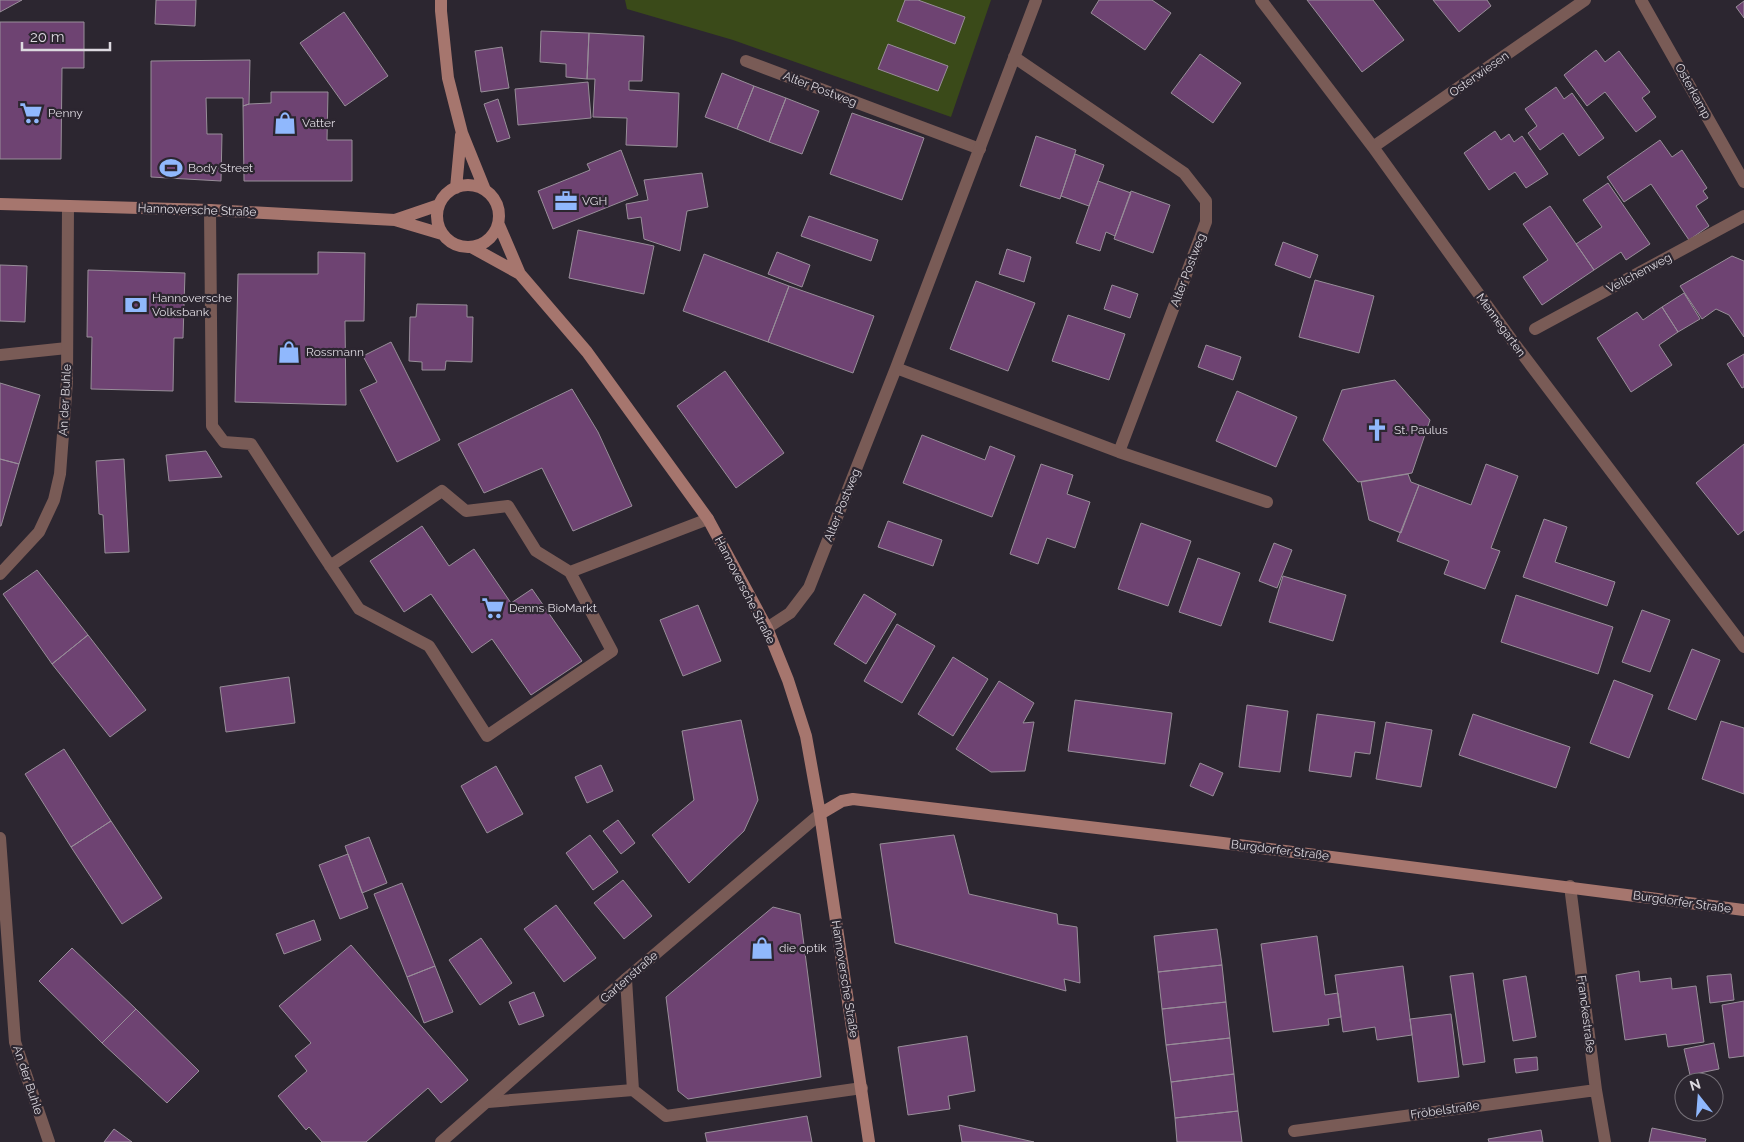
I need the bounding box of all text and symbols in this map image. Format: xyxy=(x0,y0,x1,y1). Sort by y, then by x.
scale bar xyxy=(22,20,110,52)
text: 20 m xyxy=(30,28,65,46)
street label: Osterwiesen xyxy=(1447,48,1511,100)
street label: Osterkamp xyxy=(1672,61,1714,121)
street label: Alter Postweg xyxy=(781,69,859,109)
supermarket icon: Penny xyxy=(18,100,44,126)
place label: Penny xyxy=(48,106,83,120)
shop icon: Vatter xyxy=(272,110,298,136)
place label: Vatter xyxy=(302,116,336,130)
sports icon: Body Street xyxy=(158,155,184,181)
place label: Body Street xyxy=(188,161,253,175)
office icon: VGH xyxy=(553,188,579,214)
place label: VGH xyxy=(582,194,607,208)
street label: Hannoversche Straße xyxy=(137,201,257,219)
street label: Alter Postweg xyxy=(1168,231,1208,309)
street label: Veilchenweg xyxy=(1604,250,1674,296)
place label: Hannoversche Volksbank xyxy=(152,291,232,319)
street label: Mennegarten xyxy=(1473,291,1529,359)
bank icon: Hannoversche Volksbank xyxy=(123,292,149,318)
shop icon: Rossmann xyxy=(276,339,302,365)
place label: Rossmann xyxy=(306,345,364,359)
street label: An der Buhle xyxy=(56,364,74,436)
church icon: St. Paulus xyxy=(1364,417,1390,443)
place label: St. Paulus xyxy=(1394,423,1448,437)
street label: Alter Postweg xyxy=(821,466,863,544)
street label: Hannoversche Straße xyxy=(712,534,778,646)
supermarket icon: Denns BioMarkt xyxy=(480,595,506,621)
place label: Denns BioMarkt xyxy=(509,601,597,615)
street label: Burgdorfer Straße xyxy=(1230,837,1330,863)
street label: Burgdorfer Straße xyxy=(1632,888,1732,916)
street label: Hannoversche Straße xyxy=(829,919,861,1039)
shop icon: die optik xyxy=(749,935,775,961)
place label: die optik xyxy=(779,941,827,955)
street label: Gartenstraße xyxy=(597,948,661,1006)
street label: Franckestraße xyxy=(1574,974,1598,1054)
street label: An der Buhle xyxy=(10,1044,46,1116)
north arrow xyxy=(1674,1072,1724,1122)
text: N xyxy=(1688,1075,1703,1094)
street label: Fröbelstraße xyxy=(1410,1098,1480,1122)

